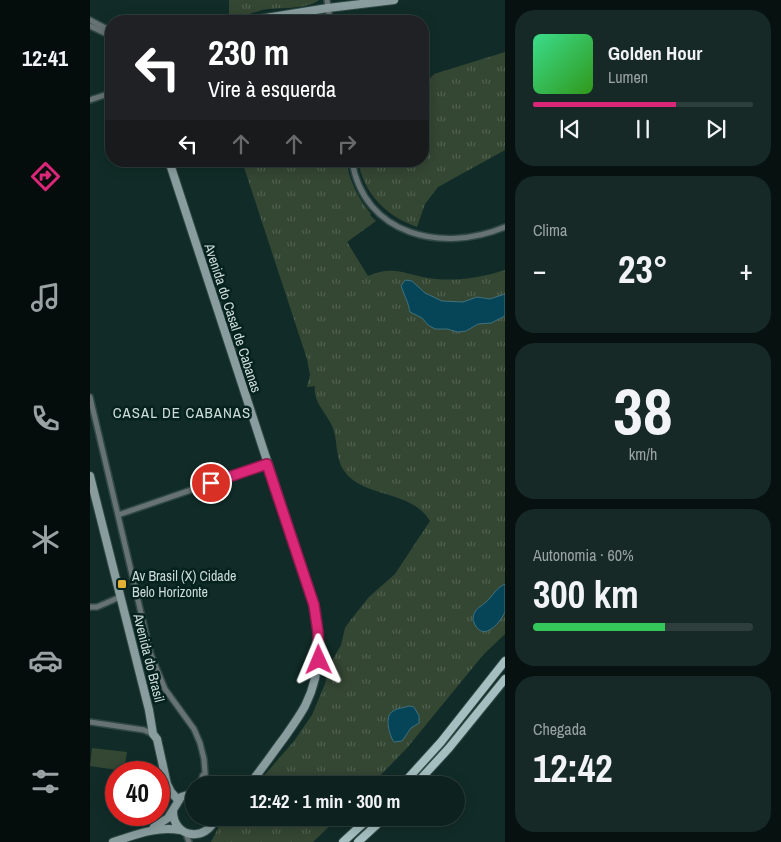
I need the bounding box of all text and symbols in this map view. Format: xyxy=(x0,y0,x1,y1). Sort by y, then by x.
text: 230 m xyxy=(208,29,289,76)
icon: left xyxy=(125,35,190,100)
text: Golden Hour xyxy=(608,40,702,66)
text: 12:41 xyxy=(22,43,68,73)
text: Lumen xyxy=(608,66,648,88)
text: Vire à esquerda xyxy=(208,74,336,104)
icon: previous xyxy=(556,115,584,143)
icon: pause xyxy=(629,115,657,143)
icon: next xyxy=(702,115,730,143)
icon: left xyxy=(174,130,202,158)
icon: ahead xyxy=(227,130,255,158)
icon: ahead xyxy=(280,130,308,158)
icon: right xyxy=(333,130,361,158)
icon: directions xyxy=(28,159,63,194)
text: Clima xyxy=(533,219,567,241)
street label: Avenida do Casal de Cabanas xyxy=(200,240,266,395)
text: 23° xyxy=(618,244,668,295)
text: − xyxy=(533,251,546,289)
text: + xyxy=(740,251,753,289)
icon: music xyxy=(28,280,63,315)
text: 38 xyxy=(613,367,673,454)
icon: phone xyxy=(28,401,63,436)
district label: CASAL DE CABANAS xyxy=(113,402,251,423)
text: km/h xyxy=(629,443,657,465)
pin xyxy=(190,462,232,504)
icon: arrive xyxy=(197,469,225,497)
icon: climate xyxy=(28,522,63,557)
text: Autonomia · 60% xyxy=(533,544,634,566)
place label: Av Brasil (X) Cidade Belo Horizonte xyxy=(131,567,236,601)
text: 300 km xyxy=(533,569,639,620)
marker: Av Brasil (X) Cidade Belo Horizonte xyxy=(116,578,128,590)
street label: Avenida do Brasil xyxy=(129,611,169,704)
position arrow xyxy=(292,633,344,685)
icon: car xyxy=(28,643,63,678)
text: Chegada xyxy=(533,718,586,740)
text: 12:42 xyxy=(533,743,613,794)
speed limit sign: 40 xyxy=(105,761,170,826)
icon: filters xyxy=(28,764,63,799)
text: 12:42 · 1 min · 300 m xyxy=(250,788,400,814)

